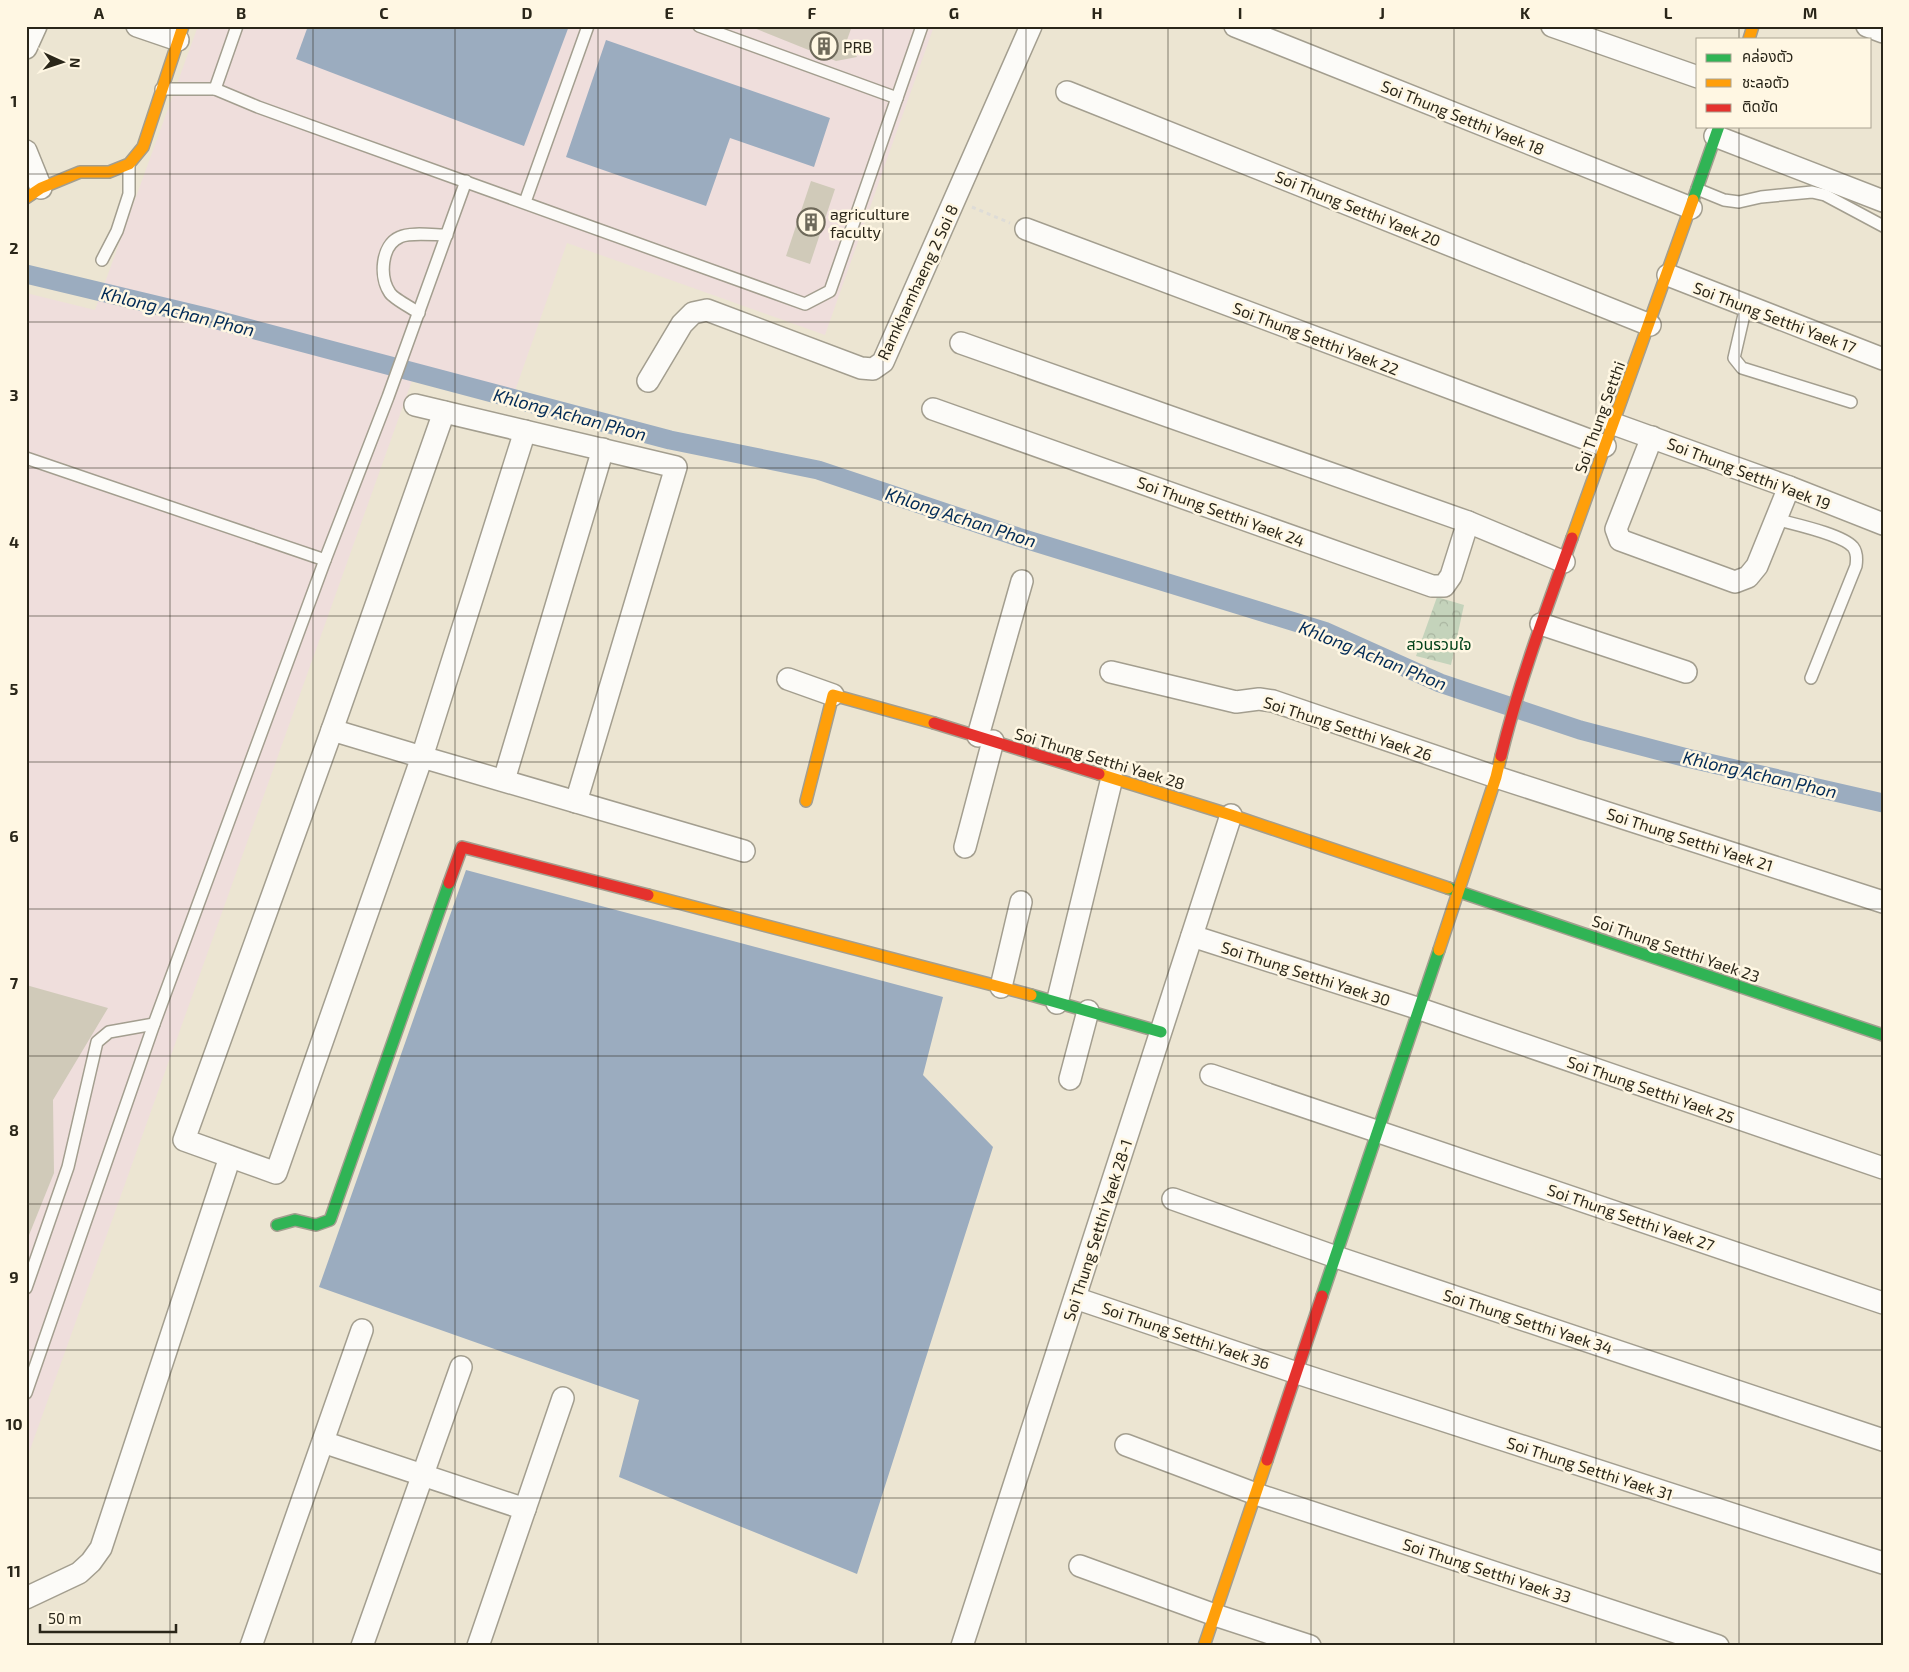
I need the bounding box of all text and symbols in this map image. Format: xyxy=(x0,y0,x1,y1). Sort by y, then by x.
text: A xyxy=(94,3,105,22)
text: B xyxy=(236,3,246,22)
text: C xyxy=(379,3,389,22)
text: D xyxy=(522,3,533,22)
text: E xyxy=(664,3,674,22)
text: F xyxy=(808,3,817,22)
text: G xyxy=(949,3,959,22)
text: H xyxy=(1091,3,1103,22)
text: I xyxy=(1238,3,1242,22)
text: J xyxy=(1379,3,1385,22)
text: K xyxy=(1520,3,1531,22)
text: L xyxy=(1664,3,1673,22)
text: M xyxy=(1803,3,1817,22)
building icon: PRB xyxy=(809,31,839,61)
place label: PRB xyxy=(843,37,872,56)
north arrow xyxy=(38,38,88,88)
legend xyxy=(1696,38,1872,128)
text: คล่องตัว xyxy=(1742,47,1793,65)
text: N xyxy=(67,57,84,68)
text: ชะลอตัว xyxy=(1742,73,1789,91)
street label: Soi Thung Setthi Yaek 18 xyxy=(1379,76,1547,158)
text: 1 xyxy=(11,91,17,110)
text: ติดขัด xyxy=(1742,97,1778,115)
street label: Soi Thung Setthi Yaek 20 xyxy=(1273,166,1443,250)
street label: Ramkhamhaeng 2 Soi 8 xyxy=(873,201,961,363)
place label: agriculture faculty xyxy=(830,204,910,241)
building icon: agriculture faculty xyxy=(796,207,826,237)
text: 2 xyxy=(9,238,19,257)
street label: Soi Thung Setthi Yaek 17 xyxy=(1691,277,1859,357)
water label: Khlong Achan Phon xyxy=(99,281,257,341)
street label: Soi Thung Setthi Yaek 22 xyxy=(1230,298,1402,378)
street label: Soi Thung Setthi xyxy=(1570,358,1628,476)
water label: Khlong Achan Phon xyxy=(491,383,649,445)
text: 3 xyxy=(9,385,19,404)
street label: Soi Thung Setthi Yaek 19 xyxy=(1665,433,1833,513)
street label: Soi Thung Setthi Yaek 24 xyxy=(1135,472,1307,550)
water label: Khlong Achan Phon xyxy=(883,482,1039,552)
text: 4 xyxy=(9,532,19,551)
water label: Khlong Achan Phon xyxy=(1296,615,1450,695)
park label: สวนรวมใจ xyxy=(1406,634,1472,653)
text: 5 xyxy=(10,679,19,698)
street label: Soi Thung Setthi Yaek 26 xyxy=(1261,692,1435,764)
street label: Soi Thung Setthi Yaek 28 xyxy=(1013,723,1187,793)
water label: Khlong Achan Phon xyxy=(1681,746,1839,802)
street label: Soi Thung Setthi Yaek 21 xyxy=(1605,803,1775,875)
text: 6 xyxy=(9,826,19,845)
street label: Soi Thung Setthi Yaek 23 xyxy=(1590,910,1762,986)
street label: Soi Thung Setthi Yaek 30 xyxy=(1219,937,1393,1009)
text: 7 xyxy=(10,973,19,992)
street label: Soi Thung Setthi Yaek 25 xyxy=(1565,1051,1737,1127)
text: 8 xyxy=(9,1120,19,1139)
street label: Soi Thung Setthi Yaek 28-1 xyxy=(1059,1137,1135,1323)
street label: Soi Thung Setthi Yaek 27 xyxy=(1545,1179,1717,1255)
text: 9 xyxy=(9,1267,19,1286)
street label: Soi Thung Setthi Yaek 34 xyxy=(1441,1285,1615,1357)
street label: Soi Thung Setthi Yaek 36 xyxy=(1100,1297,1272,1373)
text: 10 xyxy=(5,1414,23,1433)
street label: Soi Thung Setthi Yaek 31 xyxy=(1505,1432,1675,1504)
street label: Soi Thung Setthi Yaek 33 xyxy=(1400,1534,1574,1606)
text: 11 xyxy=(7,1561,21,1580)
scale bar xyxy=(40,1602,176,1634)
text: 50 m xyxy=(48,1609,82,1627)

